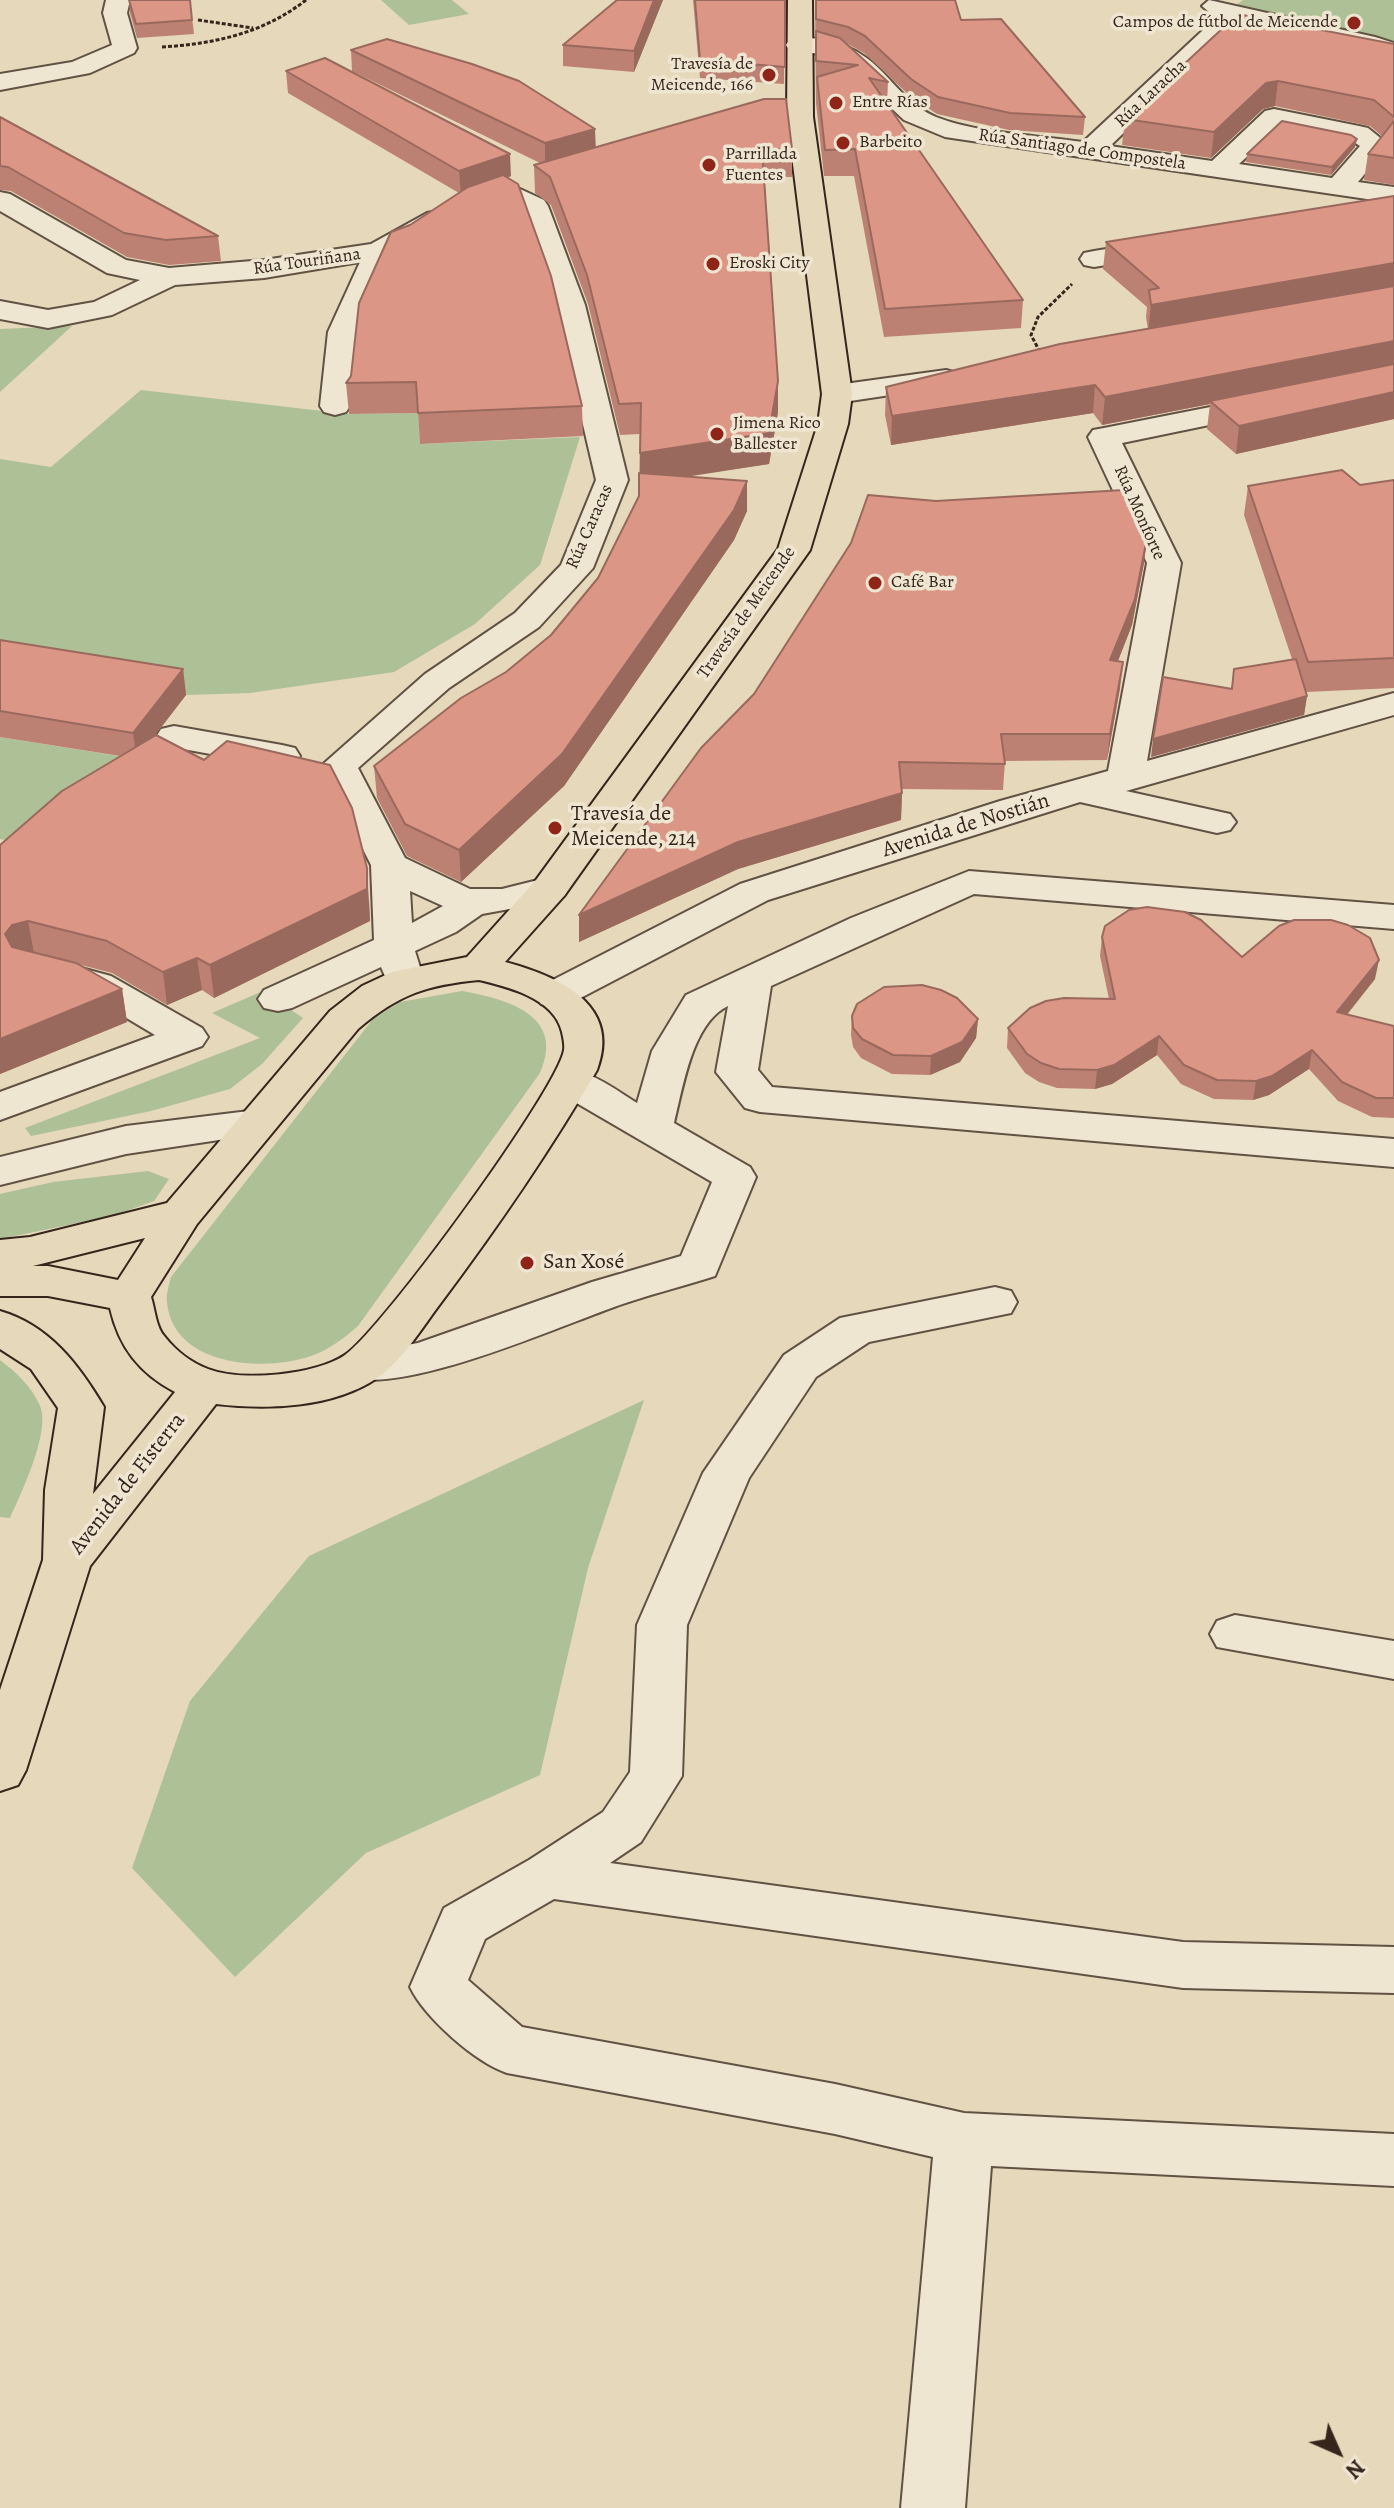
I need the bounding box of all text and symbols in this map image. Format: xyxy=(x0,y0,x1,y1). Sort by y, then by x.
place label: Campos de fútbol de Meicende xyxy=(1113,12,1338,34)
marker: Campos de fútbol de Meicende xyxy=(1345,14,1363,32)
place label: Travesía de Meicende, 166 xyxy=(651,54,753,96)
street label: Rúa Laracha xyxy=(1111,55,1191,133)
marker: Travesía de Meicende, 166 xyxy=(760,66,778,84)
place label: Entre Rías xyxy=(852,92,928,114)
marker: Entre Rías xyxy=(827,94,845,112)
street label: Rúa Santiago de Compostela xyxy=(977,125,1187,175)
place label: Barbeito xyxy=(859,132,922,154)
marker: Barbeito xyxy=(834,134,852,152)
place label: Parrillada Fuentes xyxy=(725,144,797,186)
marker: Parrillada Fuentes xyxy=(700,156,718,174)
street label: Rúa Touriñana xyxy=(252,244,362,280)
place label: Eroski City xyxy=(729,253,810,275)
marker: Eroski City xyxy=(704,255,722,273)
place label: Jimena Rico Ballester xyxy=(733,413,821,456)
marker: Jimena Rico Ballester xyxy=(708,425,726,443)
street label: Rúa Monforte xyxy=(1109,462,1169,564)
street label: Rúa Caracas xyxy=(562,482,618,572)
street label: Travesía de Meicende xyxy=(693,543,801,683)
place label: Café Bar xyxy=(891,572,954,594)
marker: Café Bar xyxy=(866,574,884,592)
street label: Avenida de Nostián xyxy=(879,788,1053,864)
place label: Travesía de Meicende, 214 xyxy=(571,802,696,854)
marker: Travesía de Meicende, 214 xyxy=(546,819,564,837)
place label: San Xosé xyxy=(543,1250,624,1276)
marker: San Xosé xyxy=(518,1254,536,1272)
street label: Avenida de Fisterra xyxy=(65,1408,191,1560)
north arrow xyxy=(1298,2412,1378,2492)
text: N xyxy=(1339,2453,1371,2485)

